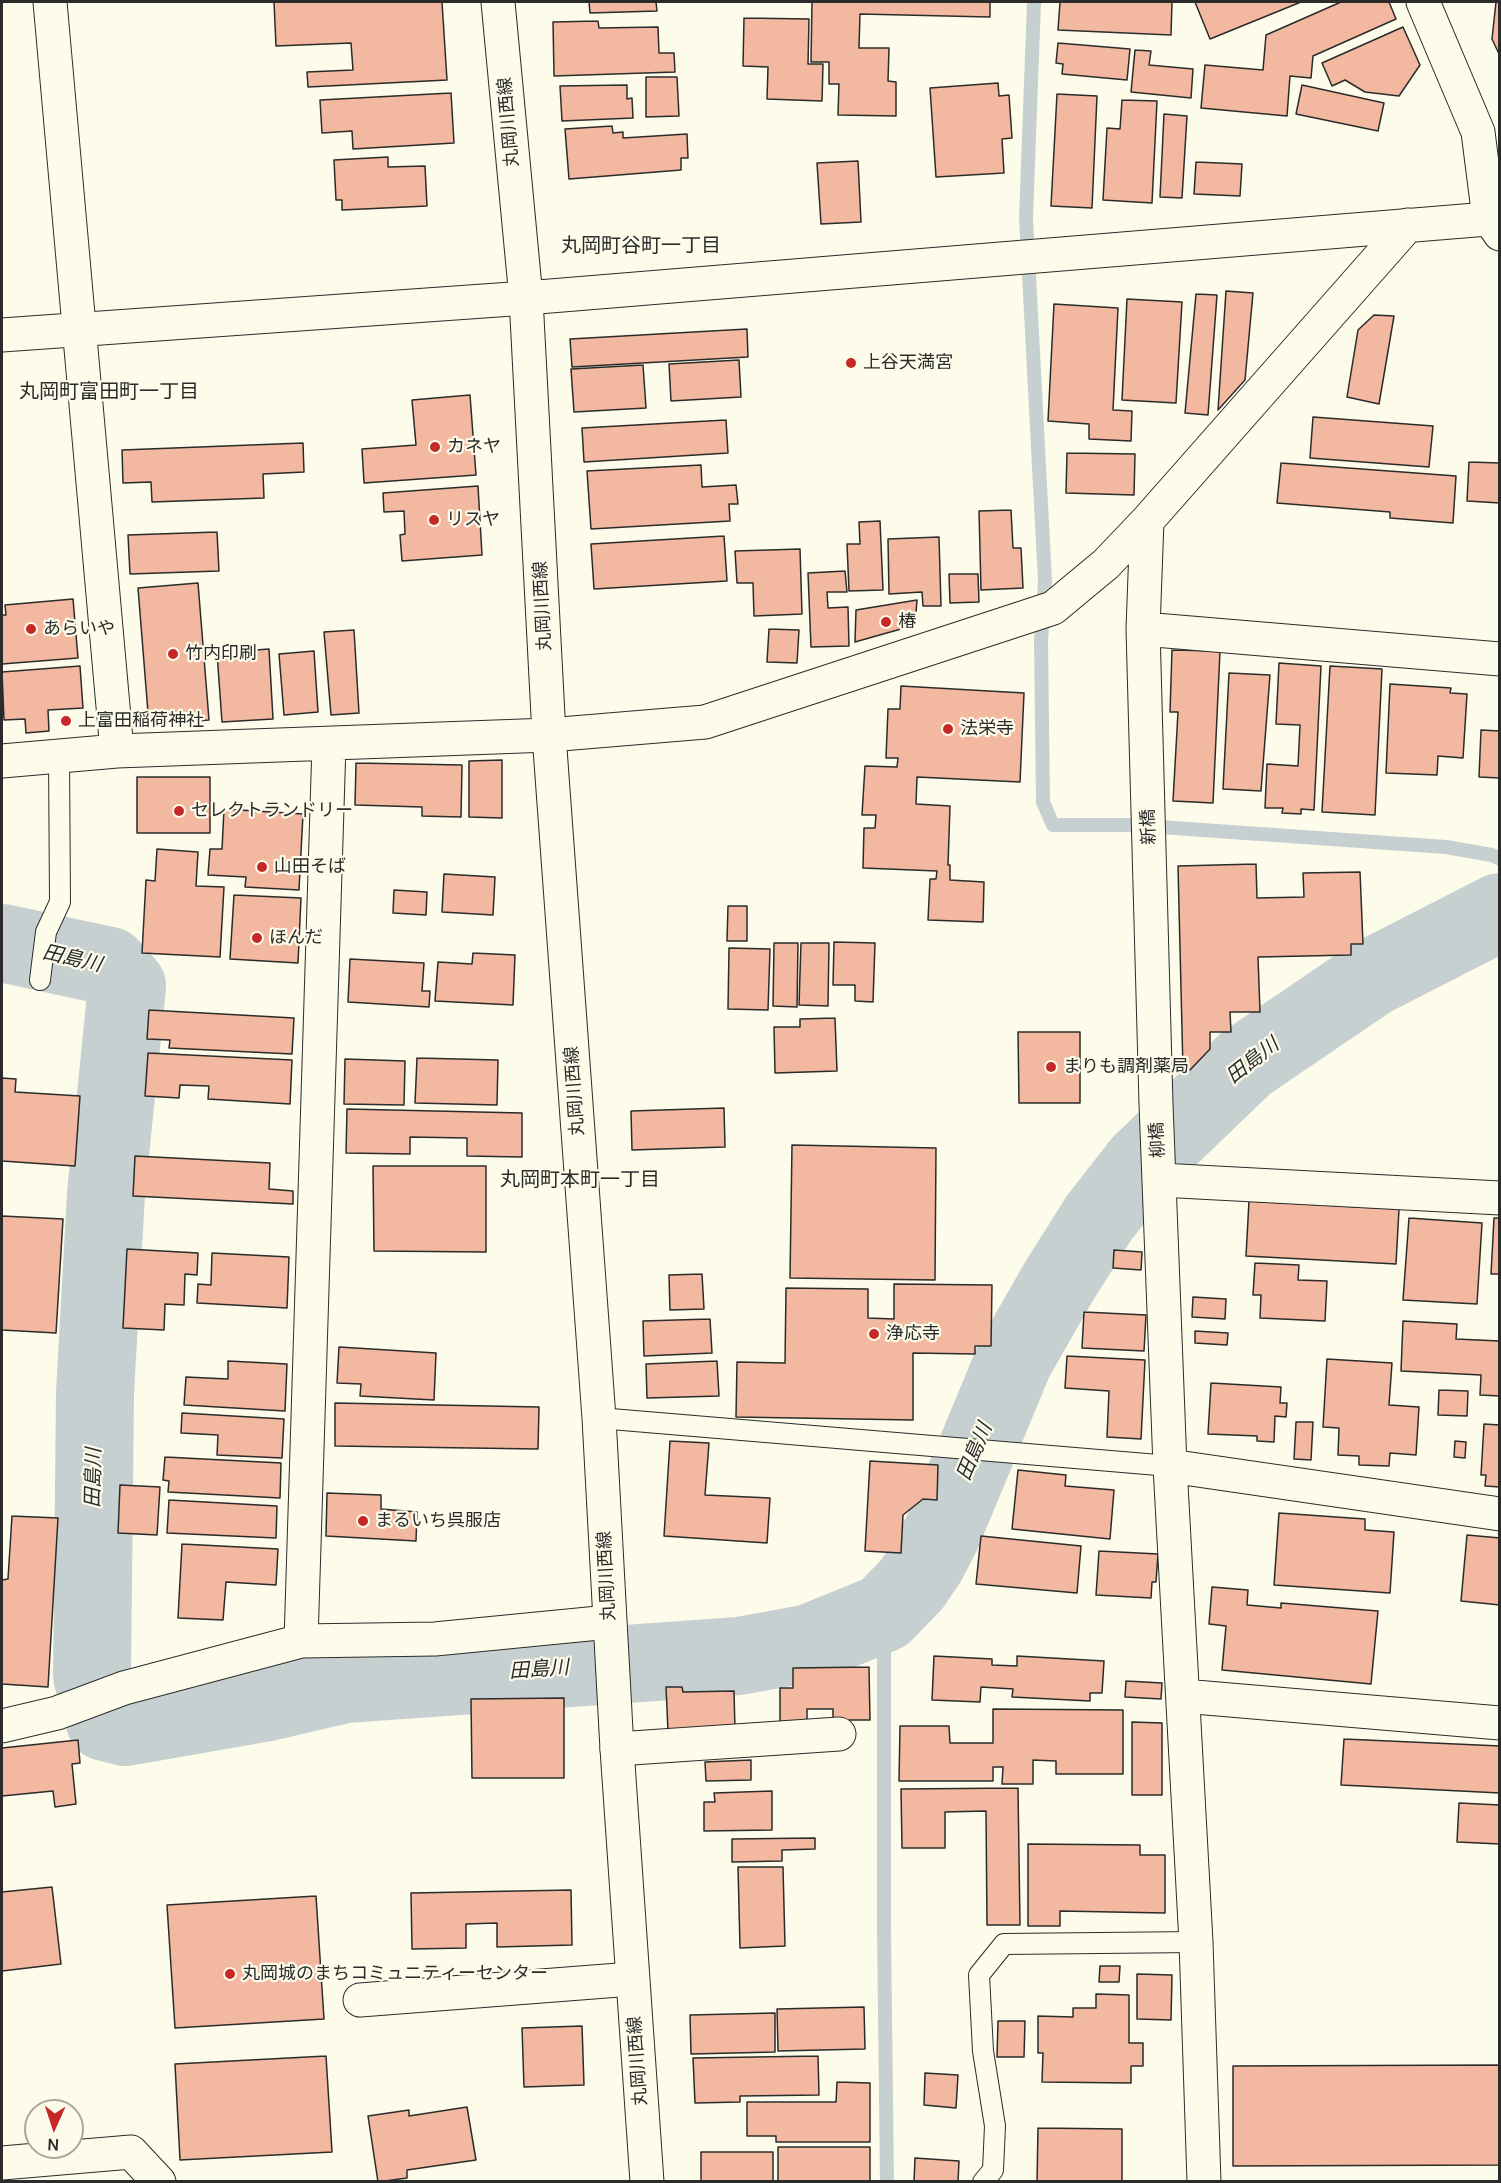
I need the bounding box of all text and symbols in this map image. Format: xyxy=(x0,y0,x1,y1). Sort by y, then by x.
street label: 丸岡川西線 xyxy=(494,76,524,168)
district label: 丸岡町谷町一丁目 xyxy=(561,234,721,258)
place label: 上谷天満宮 xyxy=(863,352,953,374)
marker: 上谷天満宮 xyxy=(844,356,858,370)
district label: 丸岡町富田町一丁目 xyxy=(19,380,199,404)
place label: カネヤ xyxy=(447,436,501,458)
marker: カネヤ xyxy=(428,440,442,454)
place label: リスヤ xyxy=(446,509,500,531)
marker: リスヤ xyxy=(427,513,441,527)
street label: 丸岡川西線 xyxy=(530,560,556,652)
place label: 椿 xyxy=(898,611,916,633)
marker: 椿 xyxy=(879,615,893,629)
place label: あらいや xyxy=(43,618,115,640)
marker: あらいや xyxy=(24,622,38,636)
place label: 竹内印刷 xyxy=(185,643,257,665)
marker: 竹内印刷 xyxy=(166,647,180,661)
place label: 上富田稲荷神社 xyxy=(78,710,204,732)
marker: 上富田稲荷神社 xyxy=(59,714,73,728)
place label: 法栄寺 xyxy=(960,718,1014,740)
marker: 法栄寺 xyxy=(941,722,955,736)
place label: セレクトランドリー xyxy=(191,800,353,822)
marker: セレクトランドリー xyxy=(172,804,186,818)
street label: 新橋 xyxy=(1138,809,1160,845)
place label: 山田そば xyxy=(274,856,346,878)
marker: 山田そば xyxy=(255,860,269,874)
place label: ほんだ xyxy=(269,927,323,949)
marker: ほんだ xyxy=(250,931,264,945)
water label: 田島川 xyxy=(40,941,104,977)
water label: 田島川 xyxy=(1222,1033,1284,1089)
street label: 丸岡川西線 xyxy=(561,1045,589,1137)
place label: まりも調剤薬局 xyxy=(1063,1056,1189,1078)
marker: まりも調剤薬局 xyxy=(1044,1060,1058,1074)
street label: 柳橋 xyxy=(1146,1121,1170,1159)
district label: 丸岡町本町一丁目 xyxy=(500,1168,660,1192)
place label: 浄応寺 xyxy=(886,1323,940,1345)
marker: 浄応寺 xyxy=(867,1327,881,1341)
water label: 田島川 xyxy=(952,1420,998,1484)
water label: 田島川 xyxy=(81,1448,107,1508)
place label: まるいち呉服店 xyxy=(375,1510,501,1532)
marker: まるいち呉服店 xyxy=(356,1514,370,1528)
street label: 丸岡川西線 xyxy=(594,1530,620,1622)
water label: 田島川 xyxy=(508,1656,570,1684)
place label: 丸岡城のまちコミュニティーセンター xyxy=(242,1963,548,1985)
marker: 丸岡城のまちコミュニティーセンター xyxy=(223,1967,237,1981)
street label: 丸岡川西線 xyxy=(624,2015,652,2107)
north arrow xyxy=(24,2099,84,2159)
text: N xyxy=(47,2134,59,2156)

